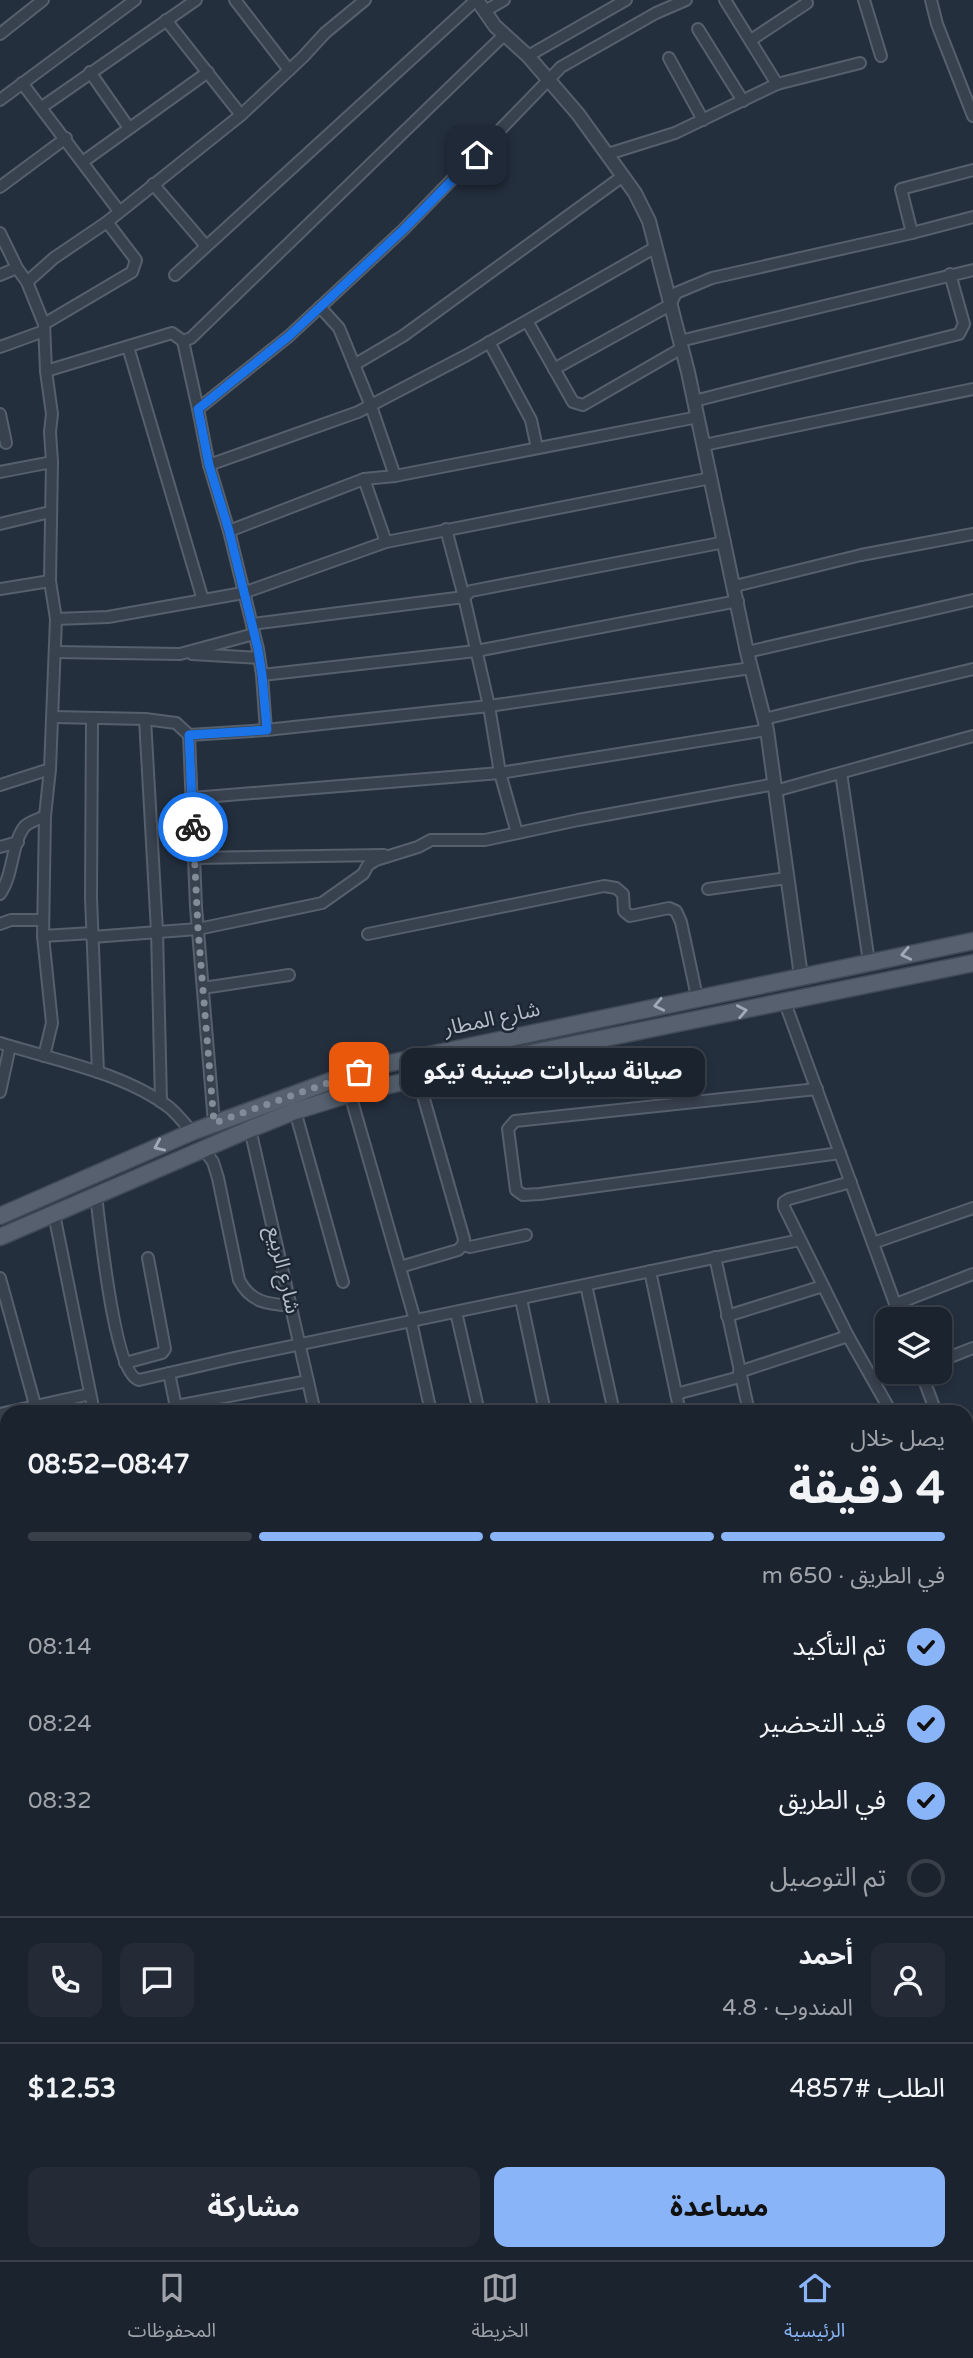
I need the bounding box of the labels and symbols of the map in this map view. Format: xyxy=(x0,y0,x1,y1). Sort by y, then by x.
pin xyxy=(447,125,507,185)
courier xyxy=(158,792,228,862)
one-way arrow xyxy=(900,946,912,961)
street label: شارع المطار xyxy=(441,997,543,1044)
one-way arrow xyxy=(653,997,665,1012)
one-way arrow xyxy=(736,1005,748,1020)
pin xyxy=(329,1042,389,1102)
callout: صيانة سيارات صينيه تيكو xyxy=(401,1048,706,1096)
one-way arrow xyxy=(154,1138,166,1152)
street label: شارع الربيع xyxy=(259,1224,305,1317)

